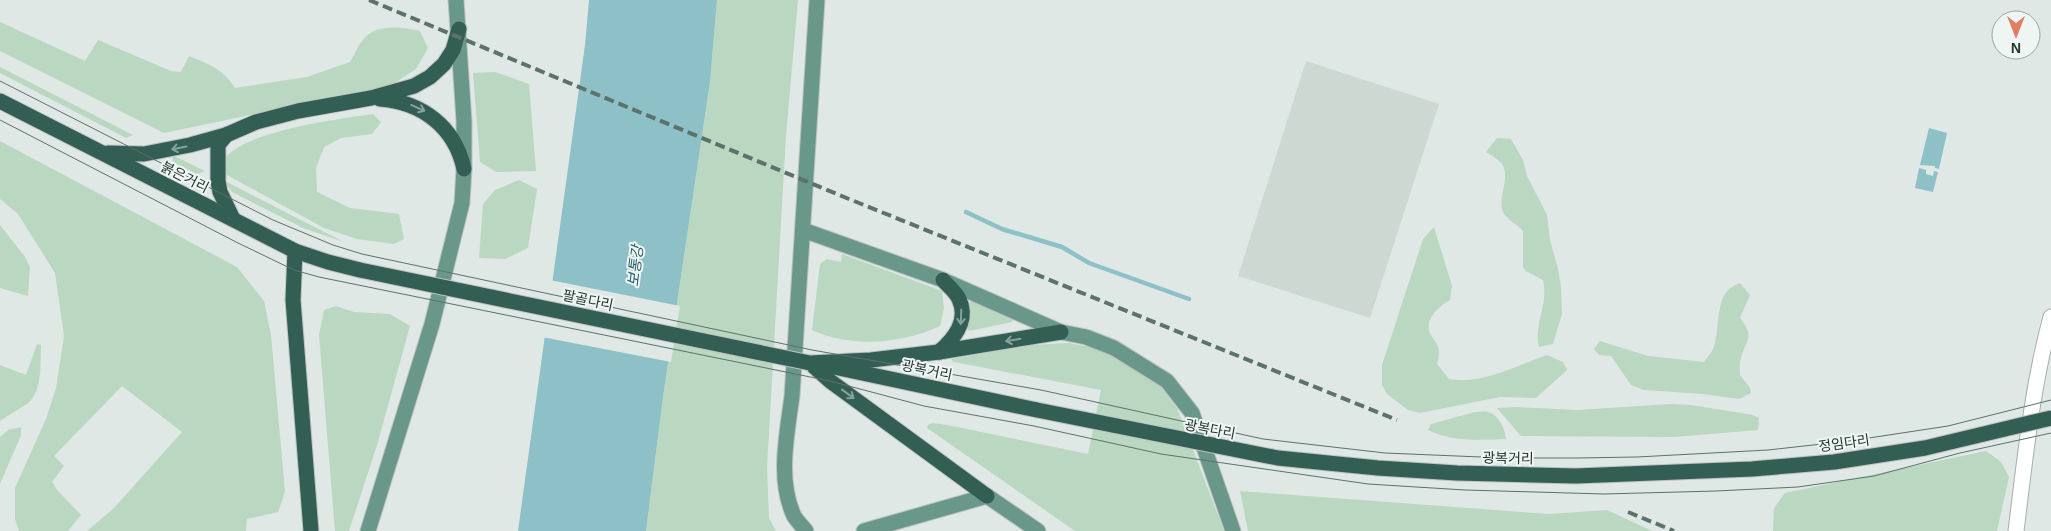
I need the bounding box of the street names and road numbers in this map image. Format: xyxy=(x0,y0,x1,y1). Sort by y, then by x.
street label: 붉은거리 xyxy=(158,158,212,196)
street label: 팔골다리 xyxy=(561,287,615,313)
street label: 광복거리 xyxy=(900,357,954,383)
street label: 광복다리 xyxy=(1183,416,1237,442)
street label: 정임다리 xyxy=(1817,431,1871,455)
street label: 광복거리 xyxy=(1482,450,1534,466)

